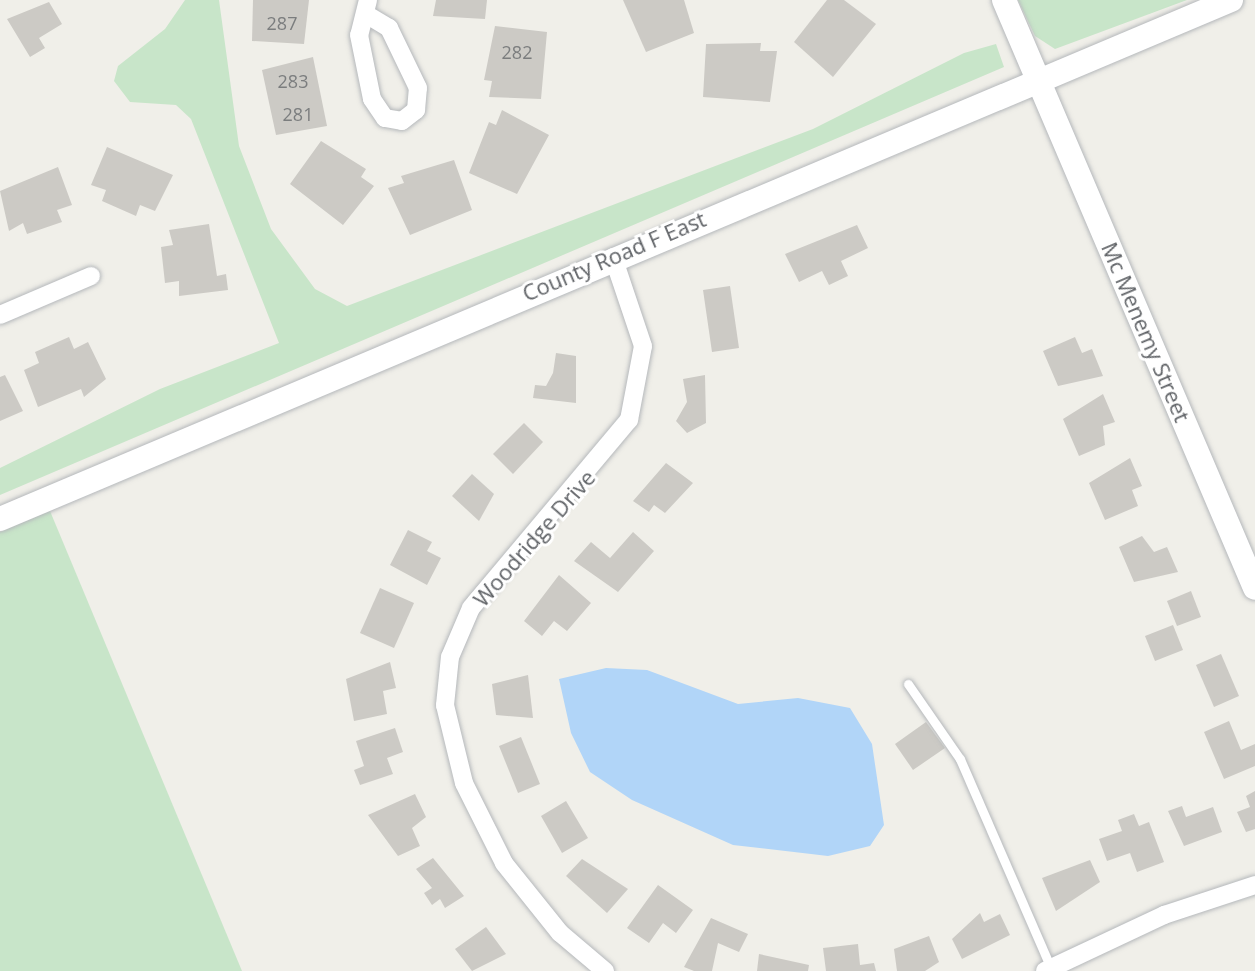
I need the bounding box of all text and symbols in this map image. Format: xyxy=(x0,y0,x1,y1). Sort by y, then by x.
house number: 287 xyxy=(267,12,297,34)
house number: 282 xyxy=(502,41,532,63)
house number: 283 xyxy=(278,70,308,92)
house number: 281 xyxy=(283,103,313,125)
street label: County Road F East xyxy=(518,205,710,307)
street label: Mc Menemy Street xyxy=(1096,238,1196,426)
street label: Woodridge Drive xyxy=(468,464,600,612)

